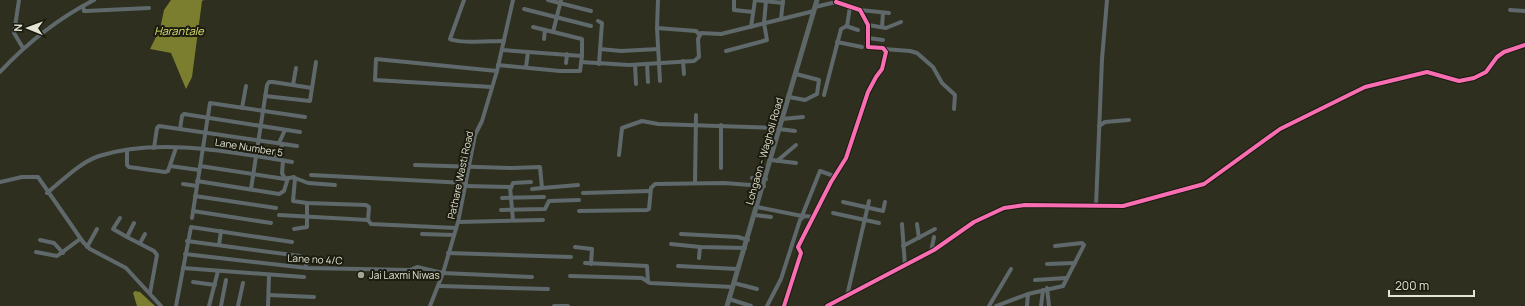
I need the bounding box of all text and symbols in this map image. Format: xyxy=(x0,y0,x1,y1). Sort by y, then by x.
north arrow xyxy=(8,8,48,48)
water label: Harantale xyxy=(154,23,204,38)
text: N xyxy=(10,24,25,32)
street label: Lohgaon - Wagholi Road xyxy=(742,96,786,206)
street label: Pathare Wasti Road xyxy=(444,129,476,220)
street label: Lane Number 5 xyxy=(214,135,284,159)
street label: Lane no 4/C xyxy=(287,251,343,267)
place label: Jai Laxmi Niwas xyxy=(369,268,440,282)
marker: Jai Laxmi Niwas xyxy=(356,270,366,280)
scale bar xyxy=(1389,272,1474,298)
text: 200 m xyxy=(1395,277,1429,294)

